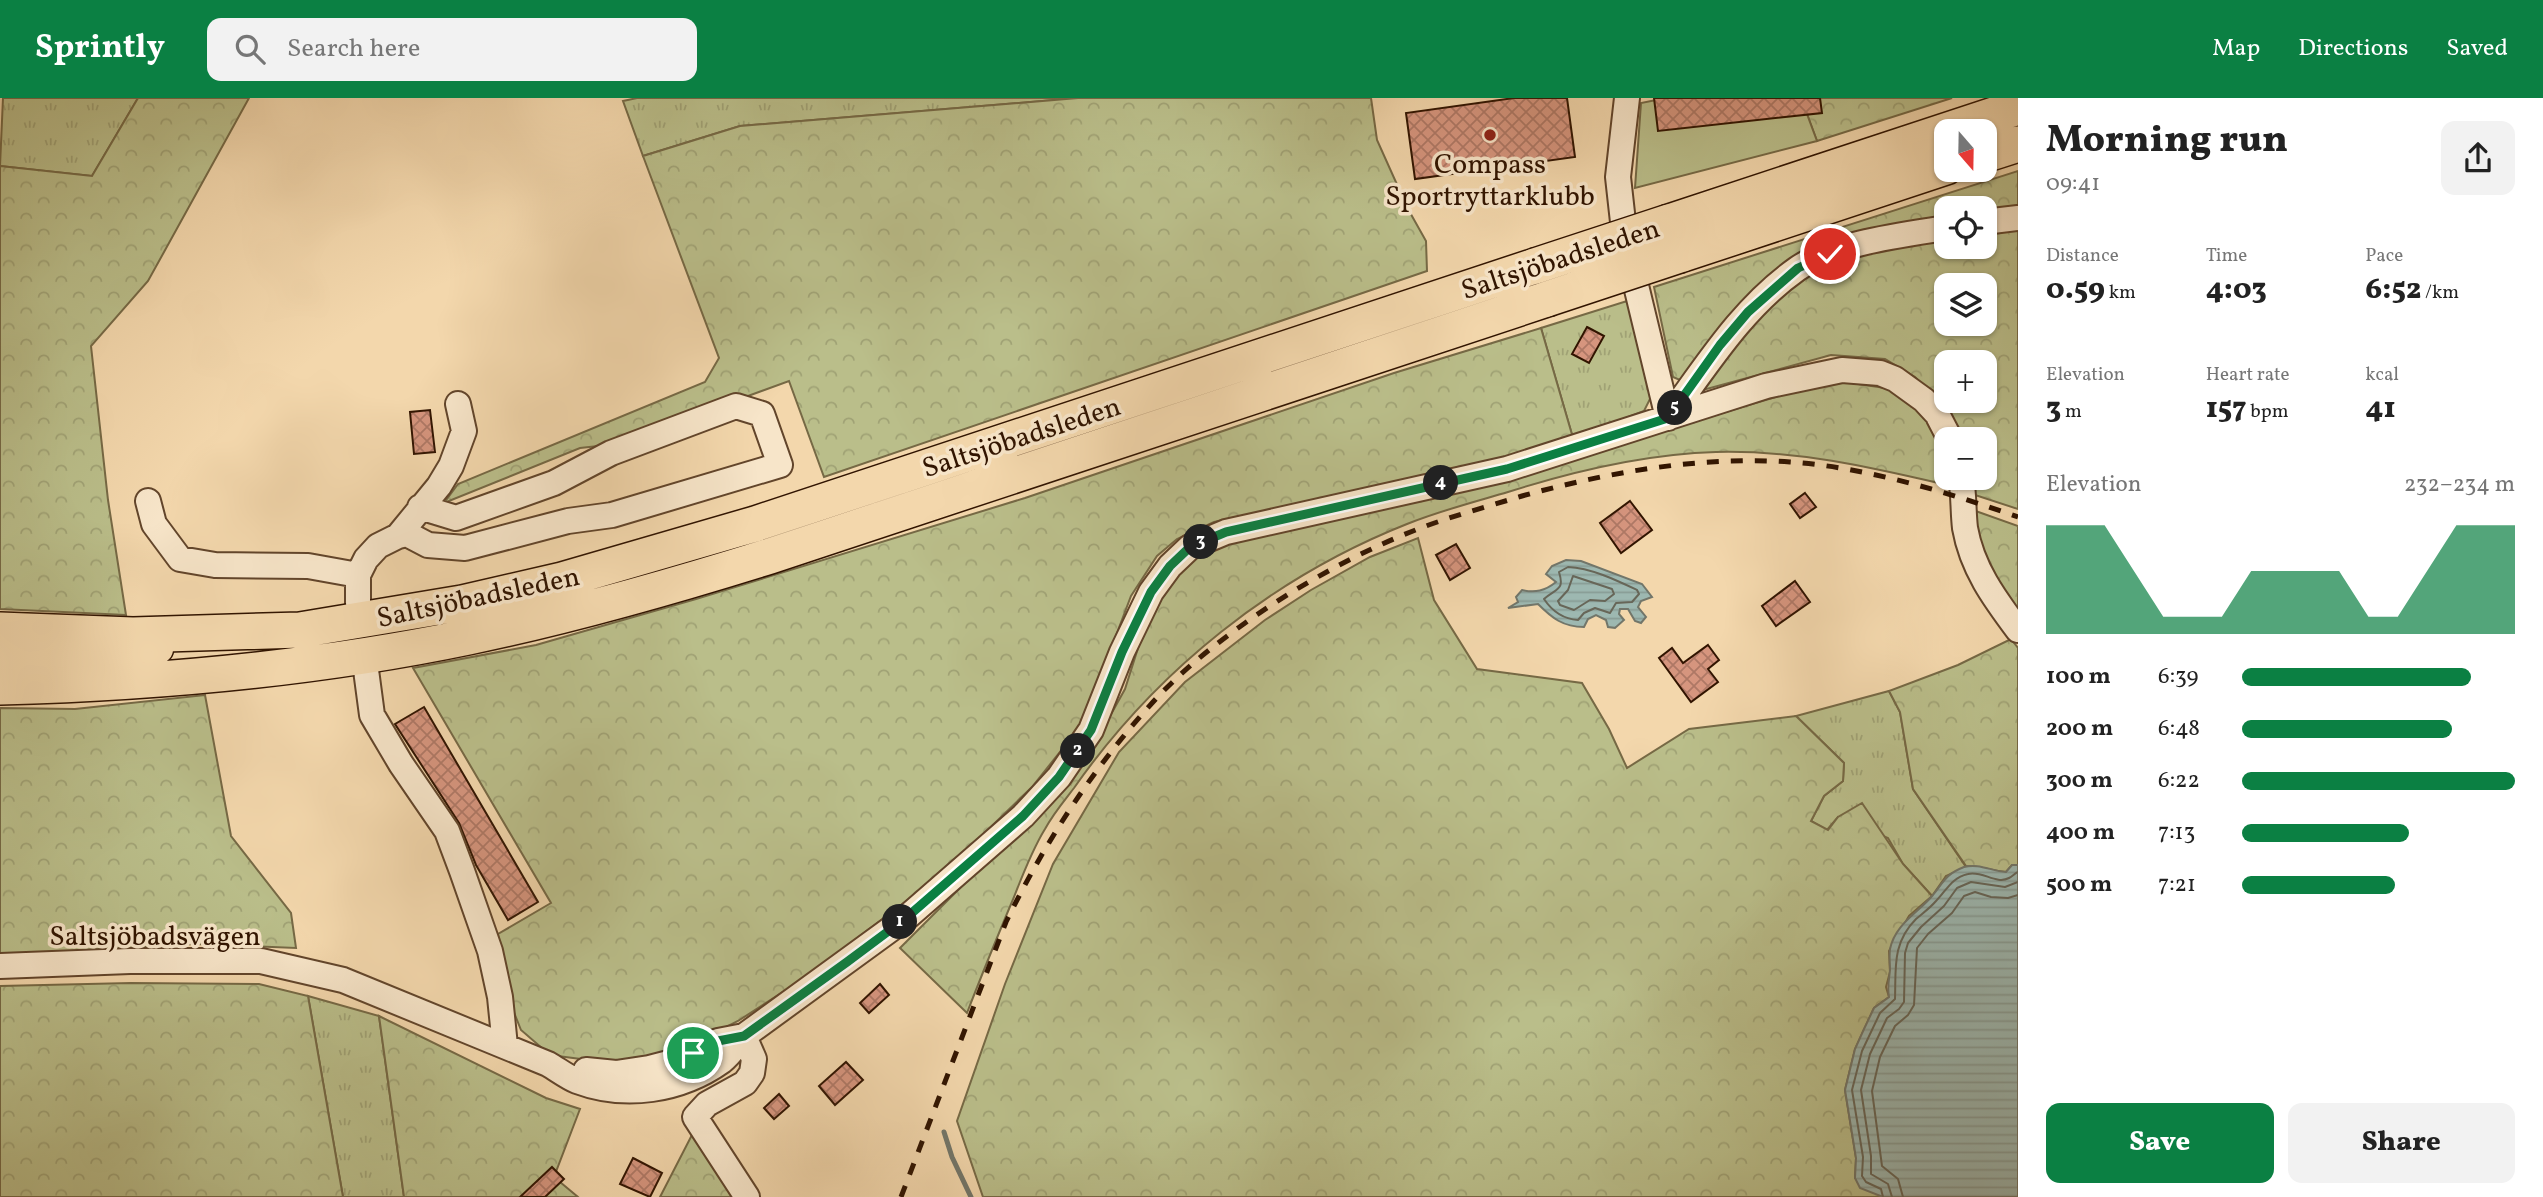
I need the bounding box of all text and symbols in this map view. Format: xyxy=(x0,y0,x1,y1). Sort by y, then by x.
search box xyxy=(207,18,697,81)
text: Sprintly xyxy=(35,26,165,72)
icon: search xyxy=(231,30,269,68)
text: Search here xyxy=(287,31,420,67)
text: Map xyxy=(2212,32,2260,66)
text: Directions xyxy=(2298,32,2408,66)
text: Saved xyxy=(2446,32,2508,66)
text: Morning run xyxy=(2046,115,2288,168)
north arrow xyxy=(1934,119,1997,182)
map controls xyxy=(1934,119,1997,490)
button: share xyxy=(2441,121,2515,195)
marker: Compass Sportryttarklubb xyxy=(1482,127,1498,143)
place label: Compass Sportryttarklubb xyxy=(1385,146,1595,217)
text: 09:41 xyxy=(2046,168,2100,200)
button: locate xyxy=(1934,196,1997,259)
street label: Saltsjöbadsleden xyxy=(1457,210,1665,311)
pin xyxy=(1800,224,1860,284)
icon: check xyxy=(1811,235,1849,273)
text: Distance xyxy=(2046,243,2119,269)
text: Time xyxy=(2206,243,2247,269)
text: Pace xyxy=(2365,243,2403,269)
text: 0.59 xyxy=(2046,269,2105,311)
text: 4:03 xyxy=(2206,269,2267,311)
text: 6:52 xyxy=(2365,269,2421,311)
button: layers xyxy=(1934,273,1997,336)
text: km xyxy=(2105,280,2136,306)
text: /km xyxy=(2421,280,2459,306)
button: + xyxy=(1934,350,1997,413)
text: Elevation xyxy=(2046,362,2125,388)
text: Heart rate xyxy=(2206,362,2290,388)
text: kcal xyxy=(2365,362,2399,388)
street label: Saltsjöbadsleden xyxy=(918,388,1126,489)
text: 3 xyxy=(2046,388,2061,430)
text: 157 xyxy=(2206,388,2247,430)
text: 41 xyxy=(2365,388,2396,430)
pin: 5 xyxy=(1658,390,1692,426)
text: 5 xyxy=(1670,394,1679,420)
text: m xyxy=(2061,399,2082,425)
text: bpm xyxy=(2247,399,2288,425)
button: − xyxy=(1934,427,1997,490)
pin: 4 xyxy=(1424,466,1458,500)
text: 4 xyxy=(1435,469,1446,495)
text: Elevation xyxy=(2046,469,2142,501)
text: 232–234 m xyxy=(2404,469,2515,501)
pin: 3 xyxy=(1184,524,1218,560)
text: 3 xyxy=(1196,528,1205,554)
street label: Saltsjöbadsleden xyxy=(373,558,584,639)
text: 100 m xyxy=(2046,661,2111,693)
text: 6:39 xyxy=(2158,661,2198,693)
text: 200 m xyxy=(2046,713,2113,745)
text: 6:48 xyxy=(2158,713,2200,745)
pin: 2 xyxy=(1060,734,1096,768)
text: 2 xyxy=(1073,737,1082,763)
text: 300 m xyxy=(2046,765,2113,797)
text: 6:22 xyxy=(2158,765,2200,797)
text: 400 m xyxy=(2046,817,2115,849)
text: 7:13 xyxy=(2158,817,2195,849)
text: 500 m xyxy=(2046,869,2112,901)
text: 7:21 xyxy=(2158,869,2196,901)
pin: 1 xyxy=(883,904,918,940)
text: 1 xyxy=(896,908,903,934)
street label: Saltsjöbadsvägen xyxy=(49,918,261,957)
pin xyxy=(663,1023,723,1083)
icon: arrive xyxy=(674,1034,712,1072)
button: Save xyxy=(2046,1103,2274,1183)
button: Share xyxy=(2288,1103,2515,1183)

